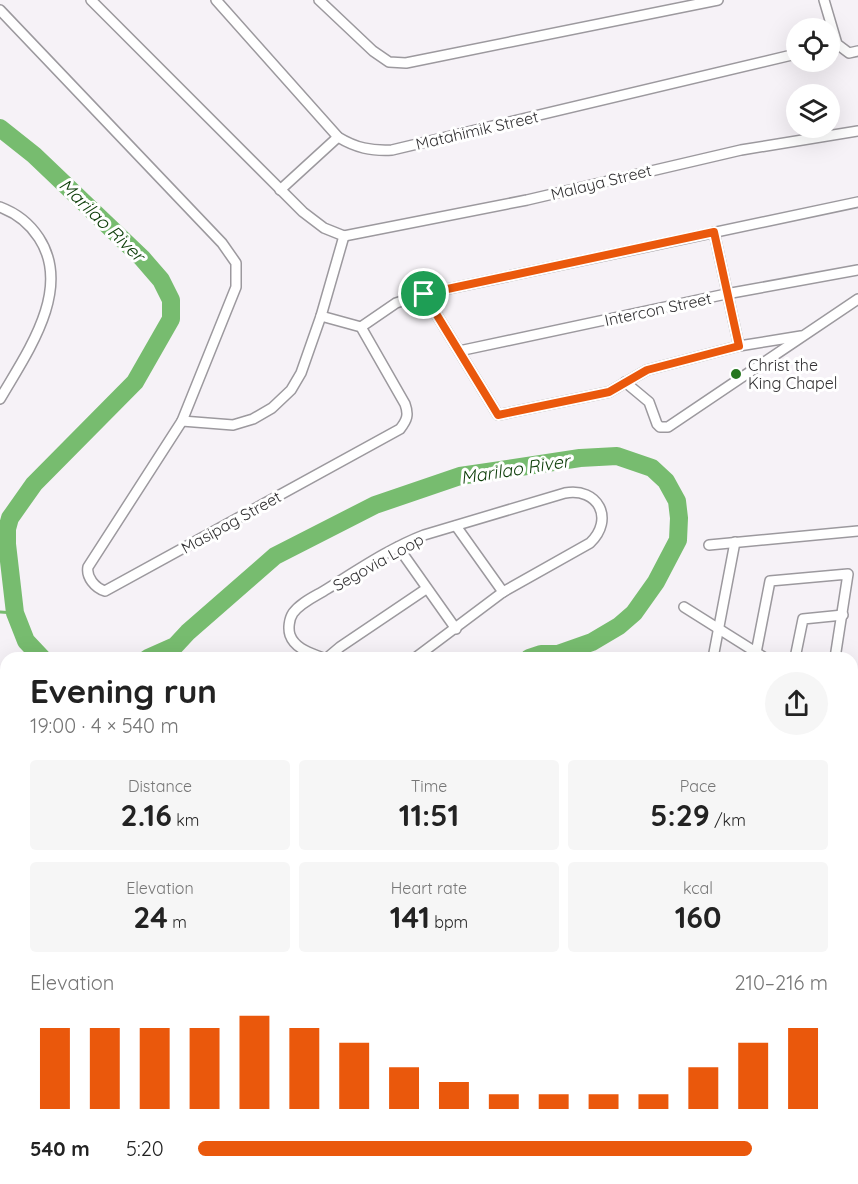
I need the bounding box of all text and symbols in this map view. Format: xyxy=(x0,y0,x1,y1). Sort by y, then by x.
map controls xyxy=(786,18,840,138)
button: locate xyxy=(786,18,840,72)
button: layers xyxy=(786,84,840,138)
street label: Matahimik Street xyxy=(414,106,540,154)
street label: Malaya Street xyxy=(549,160,653,204)
water label: Marilao River xyxy=(54,174,151,268)
pin xyxy=(398,268,449,319)
icon: arrive xyxy=(407,277,440,310)
street label: Intercon Street xyxy=(603,288,713,330)
place label: Christ the King Chapel xyxy=(748,355,837,393)
marker: Christ the King Chapel xyxy=(729,367,743,381)
water label: Marilao River xyxy=(459,449,573,489)
street label: Masipag Street xyxy=(177,486,285,558)
street label: Segovia Loop xyxy=(329,529,427,595)
text: Evening run xyxy=(30,670,217,711)
button: share xyxy=(765,672,828,735)
text: 19:00 · 4 × 540 m xyxy=(30,713,179,738)
text: Distance xyxy=(128,776,192,796)
text: Time xyxy=(411,776,447,796)
text: Pace xyxy=(680,776,716,796)
text: 2.16 xyxy=(121,796,172,834)
text: 11:51 xyxy=(399,796,459,834)
text: 5:29 xyxy=(650,796,710,834)
text: km xyxy=(172,810,199,830)
text: /km xyxy=(710,810,746,830)
text: Elevation xyxy=(126,878,194,898)
text: Heart rate xyxy=(391,878,467,898)
text: kcal xyxy=(683,878,713,898)
text: 24 xyxy=(133,898,168,936)
text: 141 xyxy=(390,898,430,936)
text: 160 xyxy=(675,898,721,936)
text: m xyxy=(168,912,187,932)
text: bpm xyxy=(430,912,468,932)
text: Elevation xyxy=(30,970,114,995)
text: 210–216 m xyxy=(734,970,828,995)
text: 540 m xyxy=(30,1136,90,1161)
text: 5:20 xyxy=(126,1136,164,1161)

